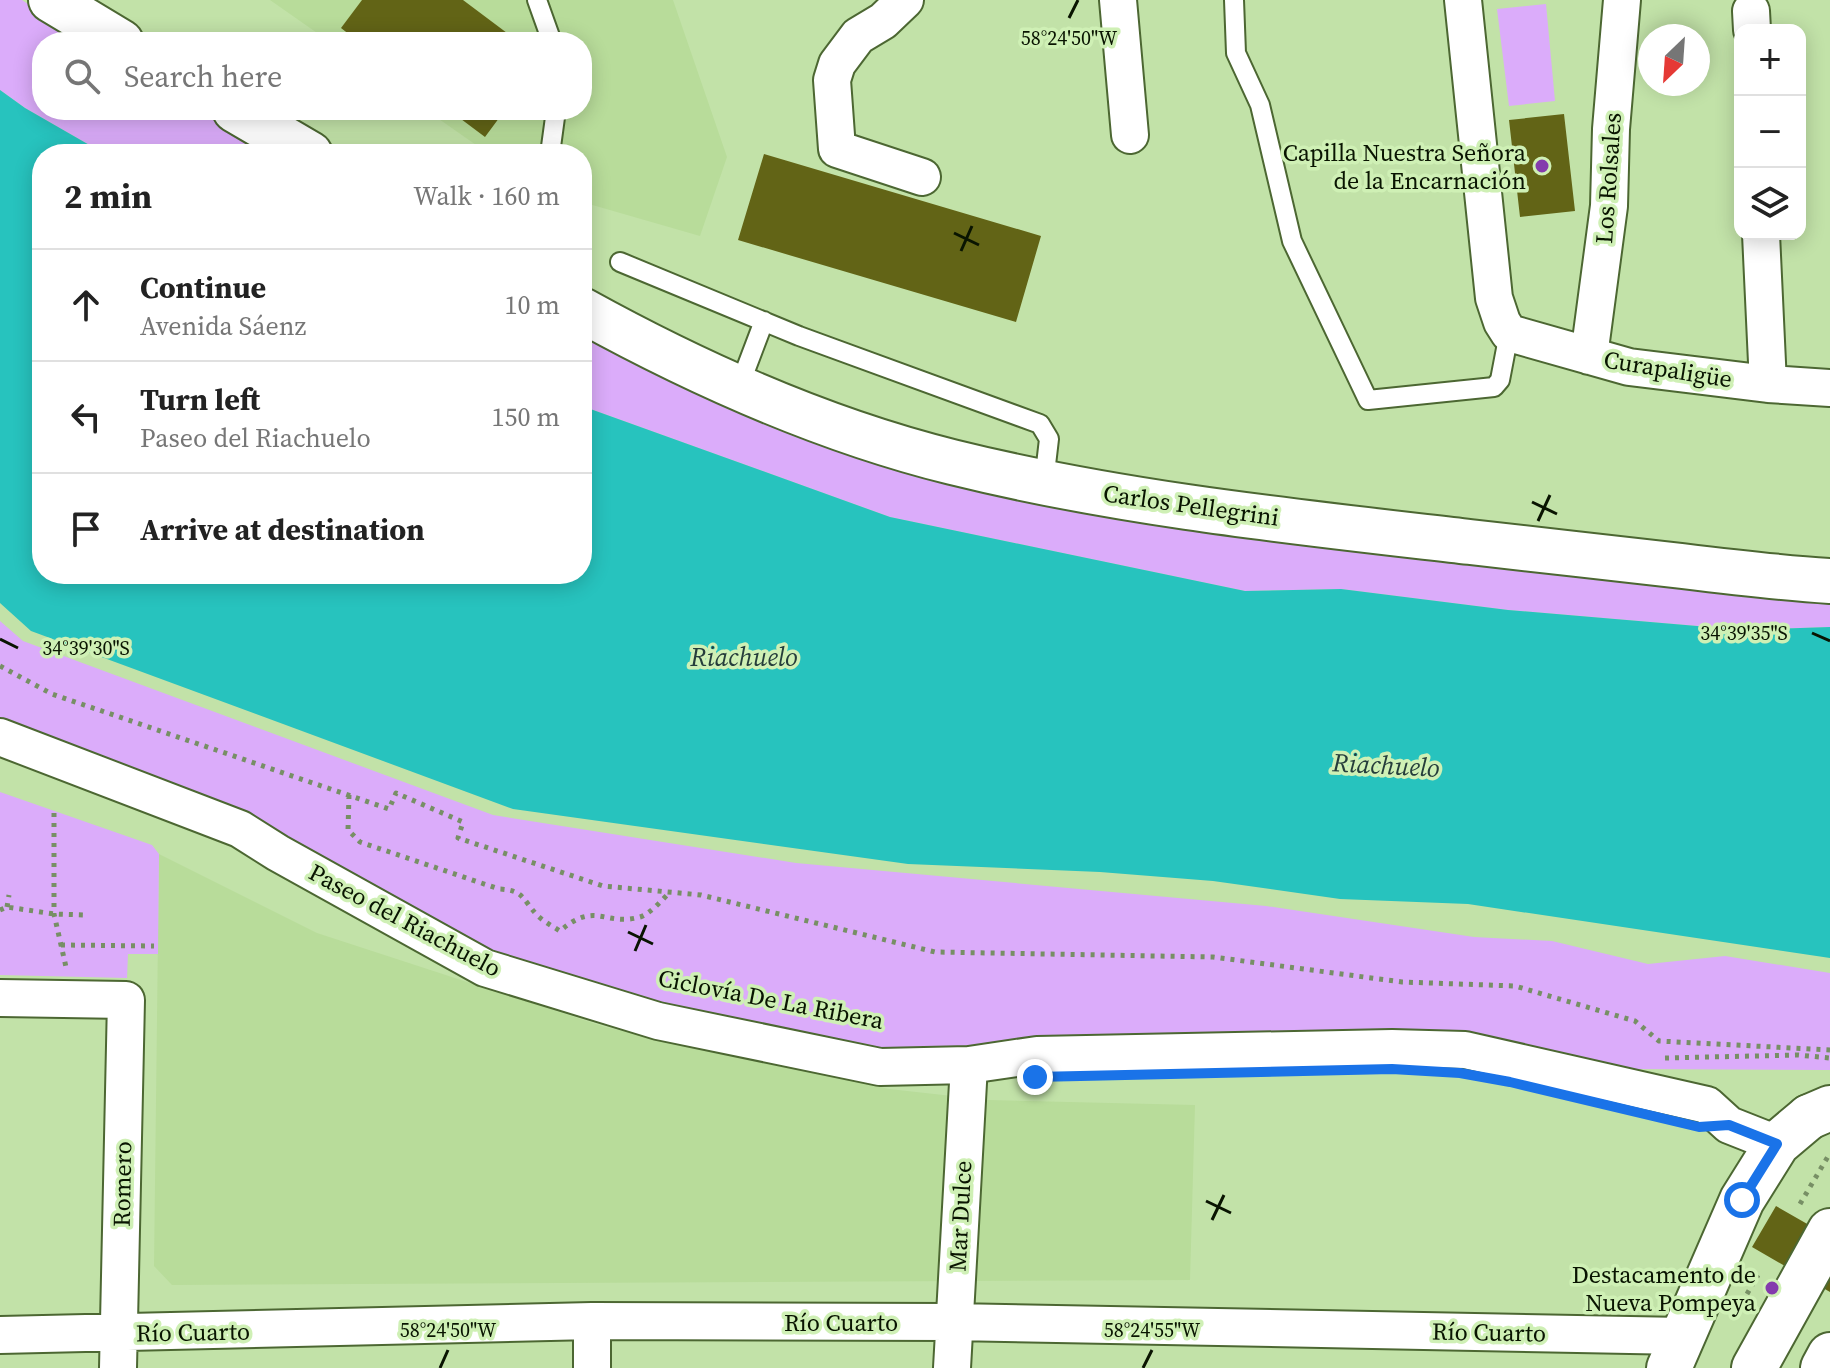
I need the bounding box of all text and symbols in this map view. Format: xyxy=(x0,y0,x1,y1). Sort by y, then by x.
text: 58°24'50"W xyxy=(1021,24,1118,52)
north arrow xyxy=(1638,24,1710,96)
map controls xyxy=(1734,24,1806,240)
button: + xyxy=(1734,24,1806,96)
search box xyxy=(32,32,592,120)
icon: search xyxy=(60,54,104,98)
text: Search here xyxy=(124,56,282,97)
button: − xyxy=(1734,96,1806,168)
street label: Los Rolsales xyxy=(1587,111,1629,245)
place label: Capilla Nuestra Señora de la Encarnación xyxy=(1283,136,1527,197)
marker: Capilla Nuestra Señora de la Encarnación xyxy=(1533,157,1551,175)
button: layers xyxy=(1734,168,1806,240)
text: 2 min xyxy=(64,173,152,219)
text: Walk · 160 m xyxy=(413,178,560,214)
text: Continue xyxy=(140,267,266,308)
icon: ahead xyxy=(64,283,108,327)
text: 10 m xyxy=(505,287,560,323)
text: Avenida Sáenz xyxy=(140,308,306,344)
street label: Curapaligüe xyxy=(1601,343,1735,395)
text: Turn left xyxy=(140,379,260,420)
icon: left xyxy=(64,395,108,439)
text: 150 m xyxy=(492,399,560,435)
text: Paseo del Riachuelo xyxy=(140,420,371,456)
street label: Carlos Pellegrini xyxy=(1101,476,1281,534)
icon: arrive xyxy=(64,507,108,551)
text: Arrive at destination xyxy=(140,509,425,550)
text: 34°39'35"S xyxy=(1700,619,1788,647)
text: 34°39'30"S xyxy=(42,634,130,662)
water label: Riachuelo xyxy=(689,639,798,675)
water label: Riachuelo xyxy=(1330,744,1441,786)
street label: Paseo del Riachuelo xyxy=(303,855,507,985)
street label: Ciclovía De La Ribera xyxy=(655,961,887,1037)
route end xyxy=(1017,1059,1053,1095)
street label: Romero xyxy=(105,1141,139,1227)
street label: Mar Dulce xyxy=(941,1160,979,1272)
route start xyxy=(1724,1182,1760,1218)
place label: Destacamento de Nueva Pompeya xyxy=(1572,1258,1757,1319)
marker: Destacamento de Nueva Pompeya xyxy=(1763,1279,1781,1297)
street label: Río Cuarto xyxy=(784,1306,898,1339)
street label: Río Cuarto xyxy=(136,1315,250,1349)
street label: Río Cuarto xyxy=(1432,1315,1546,1349)
text: 58°24'50"W xyxy=(400,1316,497,1344)
text: 58°24'55"W xyxy=(1104,1316,1201,1344)

